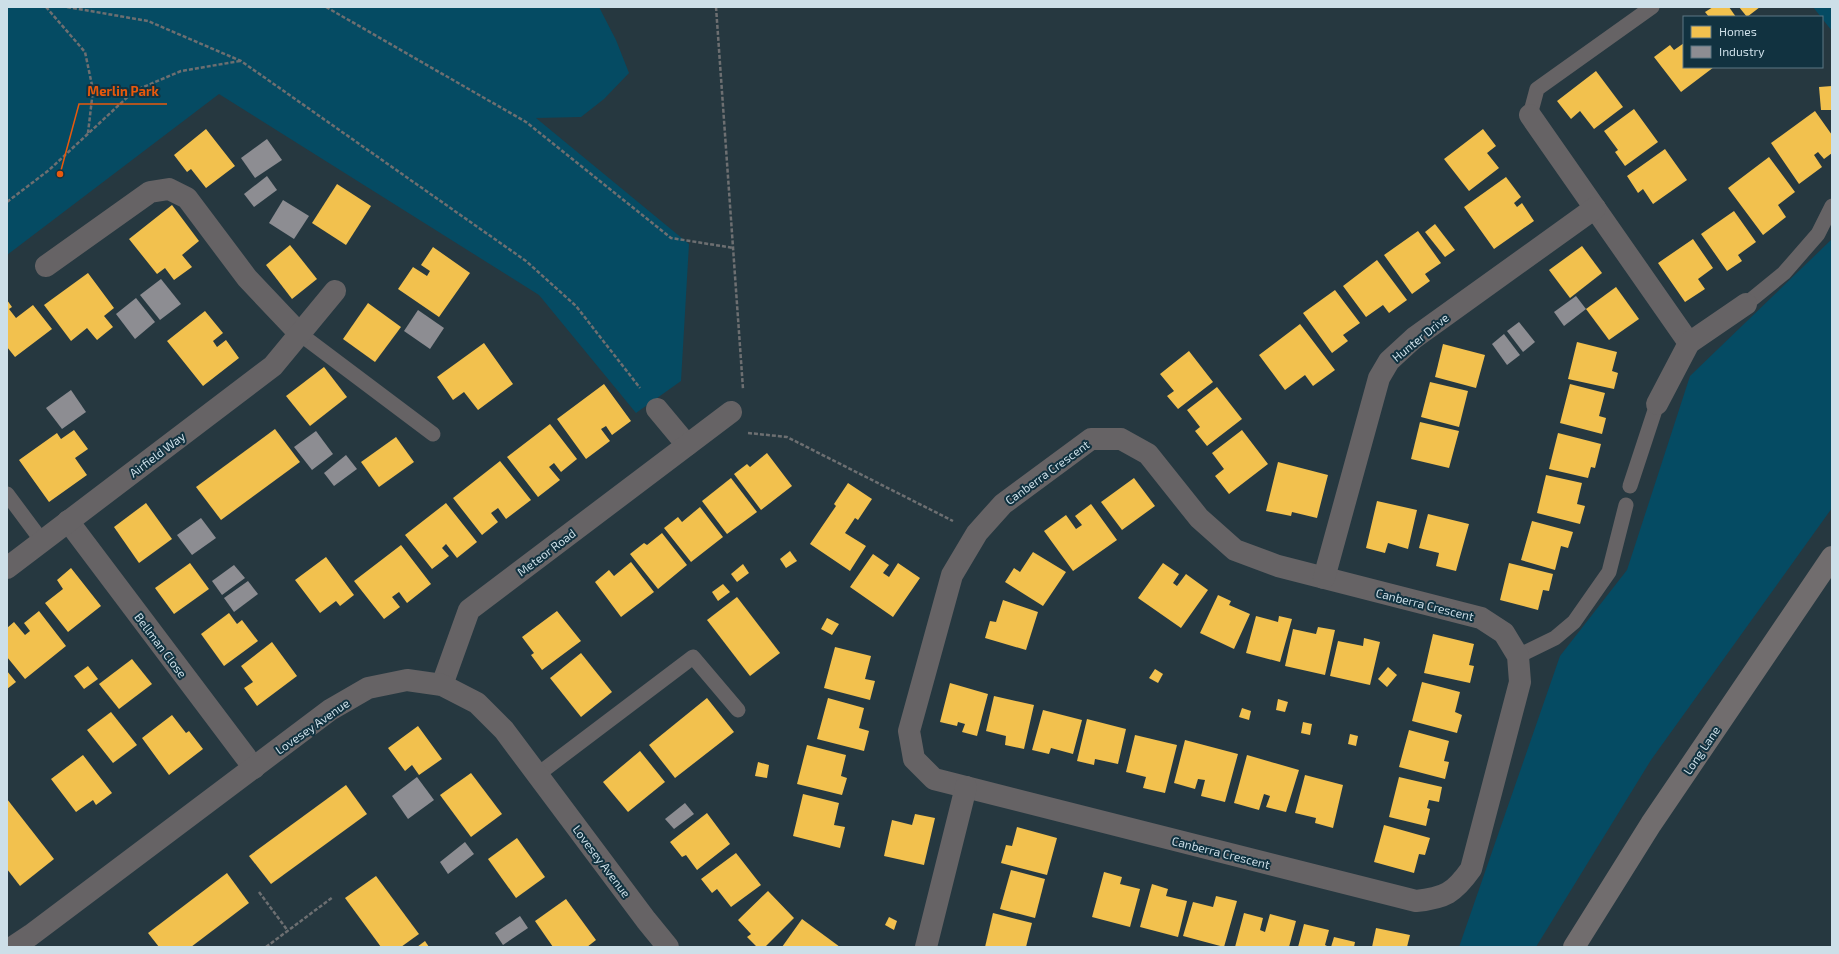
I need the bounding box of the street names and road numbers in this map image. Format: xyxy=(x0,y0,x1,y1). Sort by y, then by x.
street label: Hunter Drive xyxy=(1389,310,1451,364)
street label: Airfield Way xyxy=(126,428,188,479)
street label: Canberra Crescent xyxy=(1002,437,1092,507)
street label: Meteor Road xyxy=(514,525,578,579)
street label: Canberra Crescent xyxy=(1375,585,1476,623)
street label: Bellman Close xyxy=(132,610,190,680)
street label: Lovesey Avenue xyxy=(272,695,352,757)
street label: Long Lane xyxy=(1680,723,1722,777)
street label: Lovesey Avenue xyxy=(570,822,634,900)
street label: Canberra Crescent xyxy=(1171,833,1272,871)

